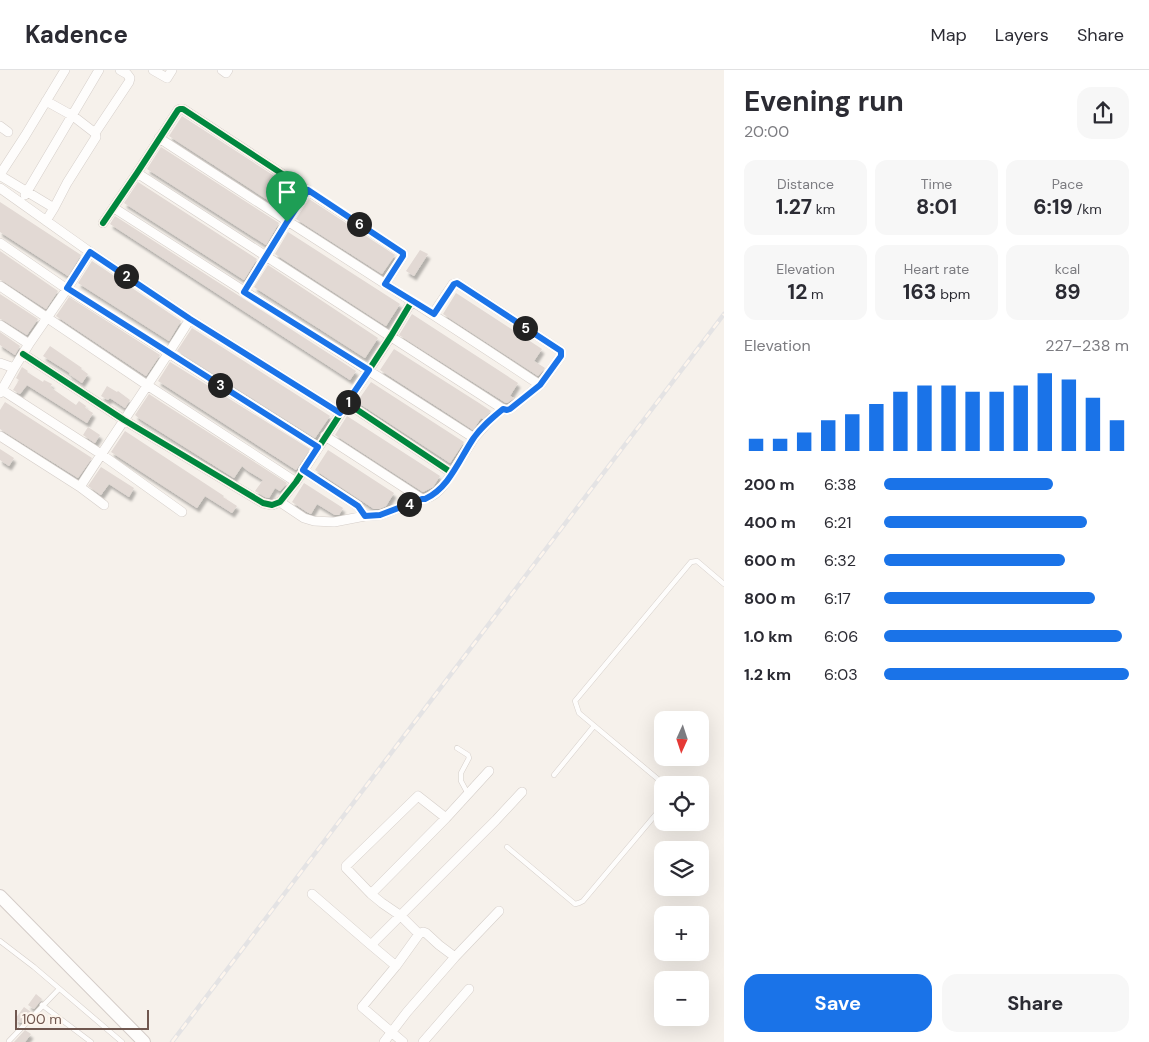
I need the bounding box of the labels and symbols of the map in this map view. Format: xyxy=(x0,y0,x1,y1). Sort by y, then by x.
pin xyxy=(266,171,308,222)
pin: 6 xyxy=(346,212,372,236)
pin: 2 xyxy=(114,264,138,288)
pin: 5 xyxy=(512,316,538,340)
pin: 3 xyxy=(208,372,232,398)
pin: 1 xyxy=(336,390,360,414)
pin: 4 xyxy=(396,492,422,516)
north arrow xyxy=(654,711,709,766)
scale bar xyxy=(15,1007,149,1030)

